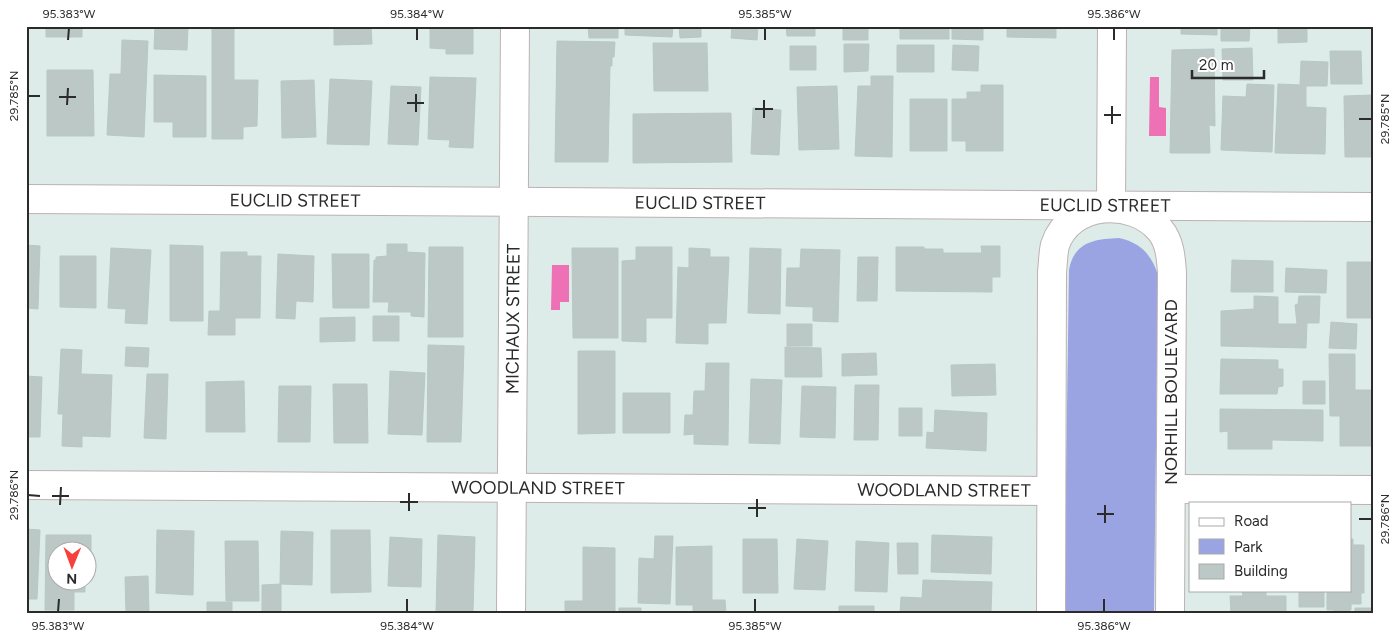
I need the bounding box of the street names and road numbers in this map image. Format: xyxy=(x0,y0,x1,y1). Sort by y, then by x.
street label: EUCLID STREET xyxy=(229,189,361,212)
street label: EUCLID STREET xyxy=(634,192,766,214)
street label: EUCLID STREET xyxy=(1039,194,1171,217)
street label: MICHAUX STREET xyxy=(501,244,525,394)
street label: NORHILL BOULEVARD xyxy=(1160,299,1182,485)
street label: WOODLAND STREET xyxy=(451,476,625,500)
street label: WOODLAND STREET xyxy=(857,479,1031,502)

